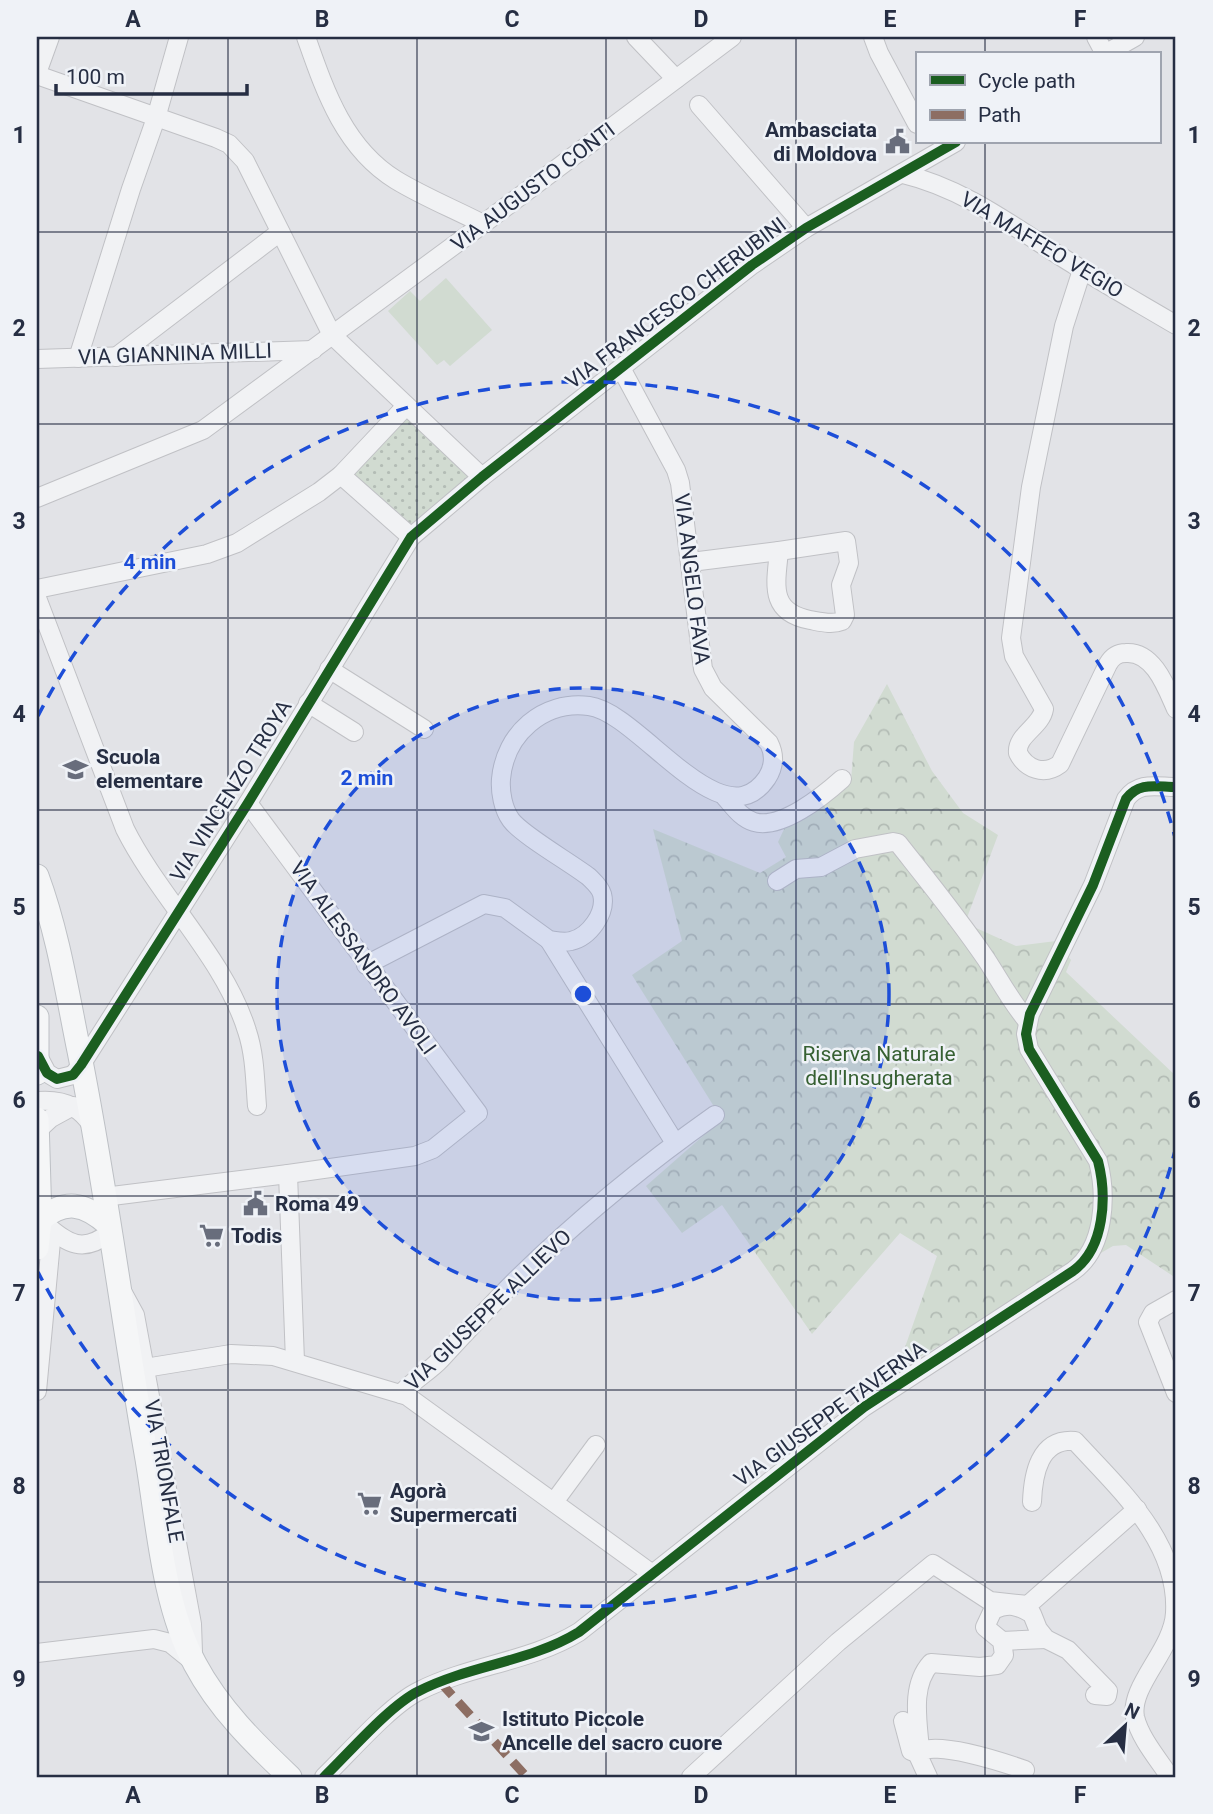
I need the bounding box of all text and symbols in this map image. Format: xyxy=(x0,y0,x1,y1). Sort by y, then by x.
text: A xyxy=(125,6,141,33)
text: B xyxy=(315,6,329,33)
text: C xyxy=(504,6,520,33)
text: D xyxy=(694,6,708,33)
text: E xyxy=(884,6,897,33)
text: F xyxy=(1074,6,1087,33)
scale bar xyxy=(56,52,247,96)
legend xyxy=(916,52,1160,144)
text: 100 m xyxy=(66,65,125,89)
text: Cycle path xyxy=(978,69,1076,93)
text: Path xyxy=(978,103,1021,127)
street label: VIA AUGUSTO CONTI xyxy=(446,118,620,256)
place label: Ambasciata di Moldova xyxy=(765,118,877,166)
text: 1 xyxy=(12,122,26,149)
text: 1 xyxy=(1187,122,1201,149)
public building icon: Ambasciata di Moldova xyxy=(883,128,911,156)
street label: VIA MAFFEO VEGIO xyxy=(957,187,1127,303)
street label: VIA FRANCESCO CHERUBINI xyxy=(561,212,791,394)
text: 2 xyxy=(12,315,26,342)
text: 2 xyxy=(1187,315,1201,342)
street label: VIA GIANNINA MILLI xyxy=(78,339,272,369)
street label: VIA ANGELO FAVA xyxy=(670,492,714,666)
text: 3 xyxy=(12,508,26,535)
text: 3 xyxy=(1187,508,1201,535)
text: 4 min xyxy=(124,550,176,574)
street label: VIA VINCENZO TROYA xyxy=(165,696,297,886)
text: 4 xyxy=(12,701,26,728)
text: 4 xyxy=(1187,701,1201,728)
place label: Scuola elementare xyxy=(96,745,203,793)
school or university icon: Scuola elementare xyxy=(62,755,90,783)
text: 2 min xyxy=(341,766,393,790)
street label: VIA ALESSANDRO AVOLI xyxy=(285,857,441,1059)
text: 5 xyxy=(12,894,26,921)
text: 5 xyxy=(1187,894,1201,921)
centre of rings xyxy=(571,982,595,1006)
park label: Riserva Naturale dell'Insugherata xyxy=(802,1042,956,1090)
text: 6 xyxy=(12,1087,26,1114)
text: 6 xyxy=(1187,1087,1201,1114)
public building icon: Roma 49 xyxy=(241,1190,269,1218)
place label: Roma 49 xyxy=(275,1192,359,1216)
supermarket icon: Todis xyxy=(197,1222,225,1250)
place label: Todis xyxy=(231,1224,282,1248)
street label: VIA GIUSEPPE ALLIEVO xyxy=(400,1224,576,1396)
text: 7 xyxy=(12,1280,26,1307)
text: 7 xyxy=(1187,1280,1201,1307)
street label: VIA GIUSEPPE TAVERNA xyxy=(729,1336,931,1492)
street label: VIA TRIONFALE xyxy=(140,1397,188,1545)
text: 8 xyxy=(12,1473,26,1500)
text: 8 xyxy=(1187,1473,1201,1500)
place label: Agorà Supermercati xyxy=(390,1479,517,1527)
supermarket icon: Agorà Supermercati xyxy=(356,1489,384,1517)
text: 9 xyxy=(12,1666,26,1693)
text: 9 xyxy=(1187,1666,1201,1693)
north arrow xyxy=(1090,1692,1160,1762)
text: N xyxy=(1121,1698,1143,1724)
place label: Istituto Piccole Ancelle del sacro cuore xyxy=(502,1707,722,1755)
school or university icon: Istituto Piccole Ancelle del sacro cuore xyxy=(468,1717,496,1745)
text: A xyxy=(125,1782,141,1809)
text: B xyxy=(315,1782,329,1809)
text: C xyxy=(504,1782,520,1809)
text: D xyxy=(694,1782,708,1809)
text: E xyxy=(884,1782,897,1809)
text: F xyxy=(1074,1782,1087,1809)

